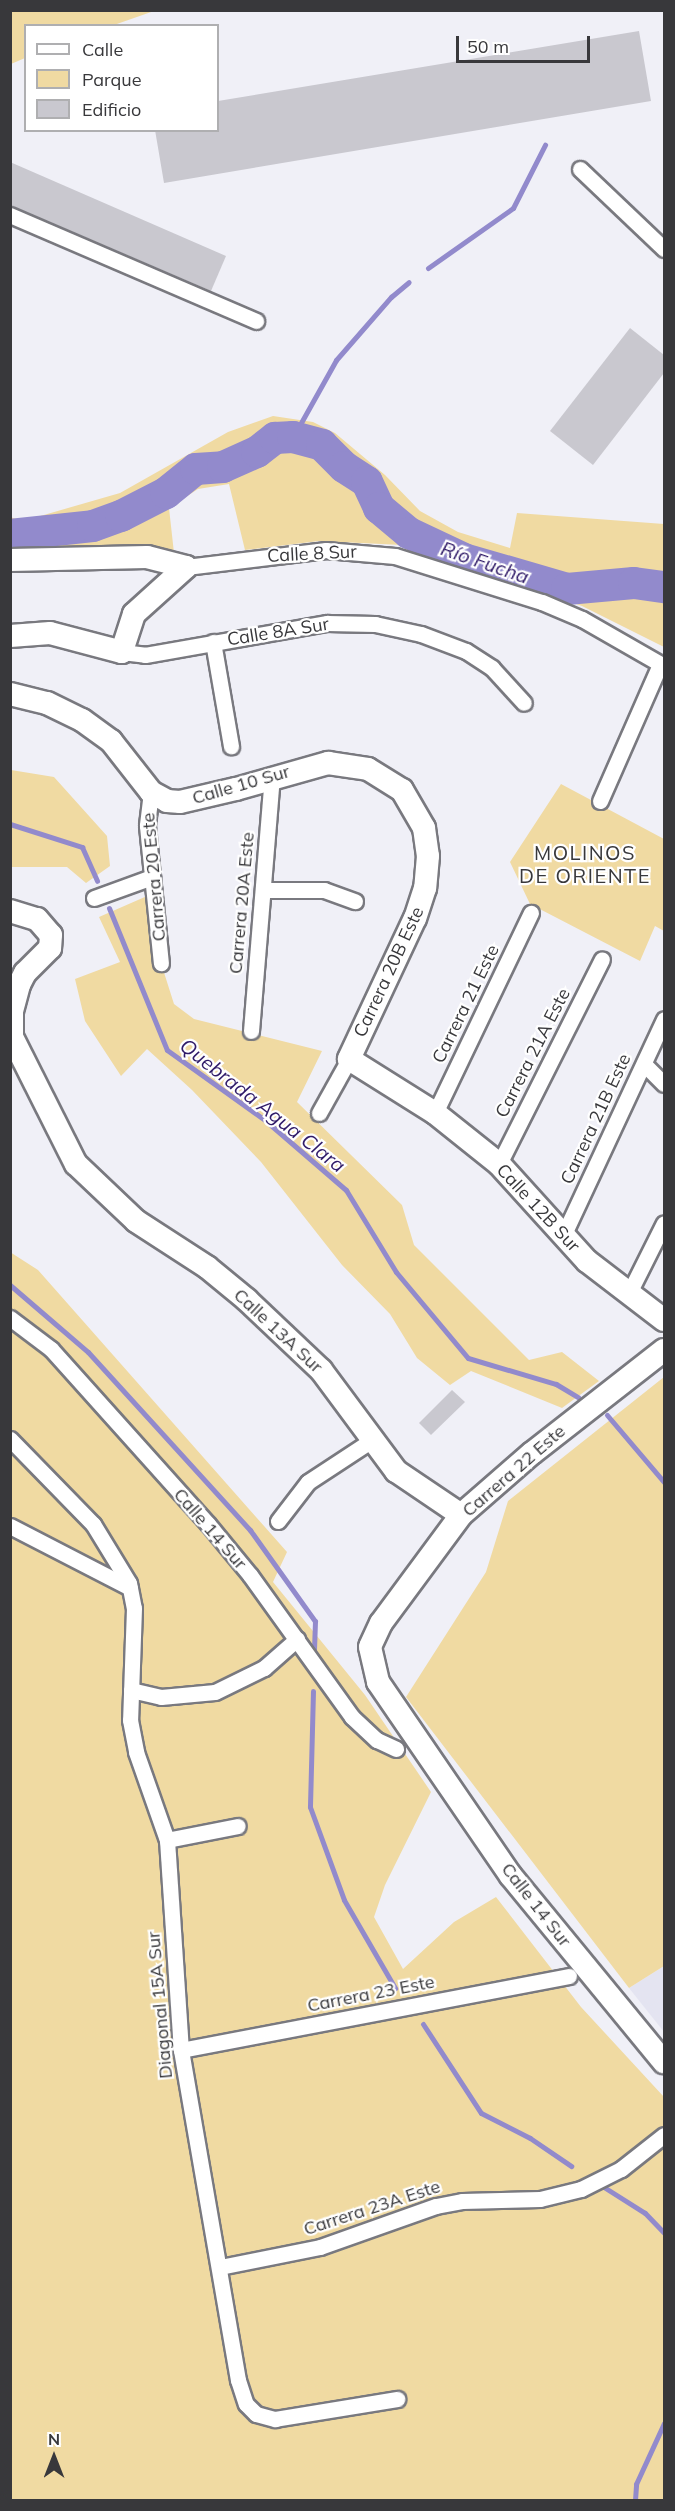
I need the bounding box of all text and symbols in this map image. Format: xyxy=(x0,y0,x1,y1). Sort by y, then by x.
legend xyxy=(24,24,219,132)
scale bar xyxy=(459,24,592,62)
text: 50 m xyxy=(467,35,509,58)
text: Calle xyxy=(82,38,123,61)
text: Parque xyxy=(82,68,141,91)
text: Edificio xyxy=(82,98,141,121)
water label: Río Fucha xyxy=(438,536,532,588)
street label: Calle 8 Sur xyxy=(267,541,357,567)
street label: Calle 8A Sur xyxy=(226,613,330,651)
street label: Calle 10 Sur xyxy=(190,761,292,809)
street label: Carrera 20 Este xyxy=(138,812,170,942)
street label: Carrera 20A Este xyxy=(225,831,259,975)
district label: MOLINOS DE ORIENTE xyxy=(519,841,651,888)
street label: Carrera 20B Este xyxy=(349,903,429,1041)
street label: Carrera 21 Este xyxy=(428,941,504,1067)
street label: Carrera 21A Este xyxy=(491,985,575,1121)
water label: Quebrada Agua Clara xyxy=(176,1033,350,1177)
street label: Carrera 21B Este xyxy=(556,1050,636,1188)
street label: Calle 12B Sur xyxy=(492,1159,584,1257)
street label: Calle 13A Sur xyxy=(229,1284,327,1378)
street label: Carrera 22 Este xyxy=(458,1421,570,1521)
street label: Calle 14 Sur xyxy=(169,1484,251,1574)
street label: Calle 14 Sur xyxy=(497,1859,575,1951)
street label: Diagonal 15A Sur xyxy=(143,1931,177,2079)
street label: Carrera 23 Este xyxy=(306,1971,436,2017)
street label: Carrera 23A Este xyxy=(301,2176,443,2240)
north arrow xyxy=(24,2427,84,2487)
text: N xyxy=(48,2429,60,2449)

